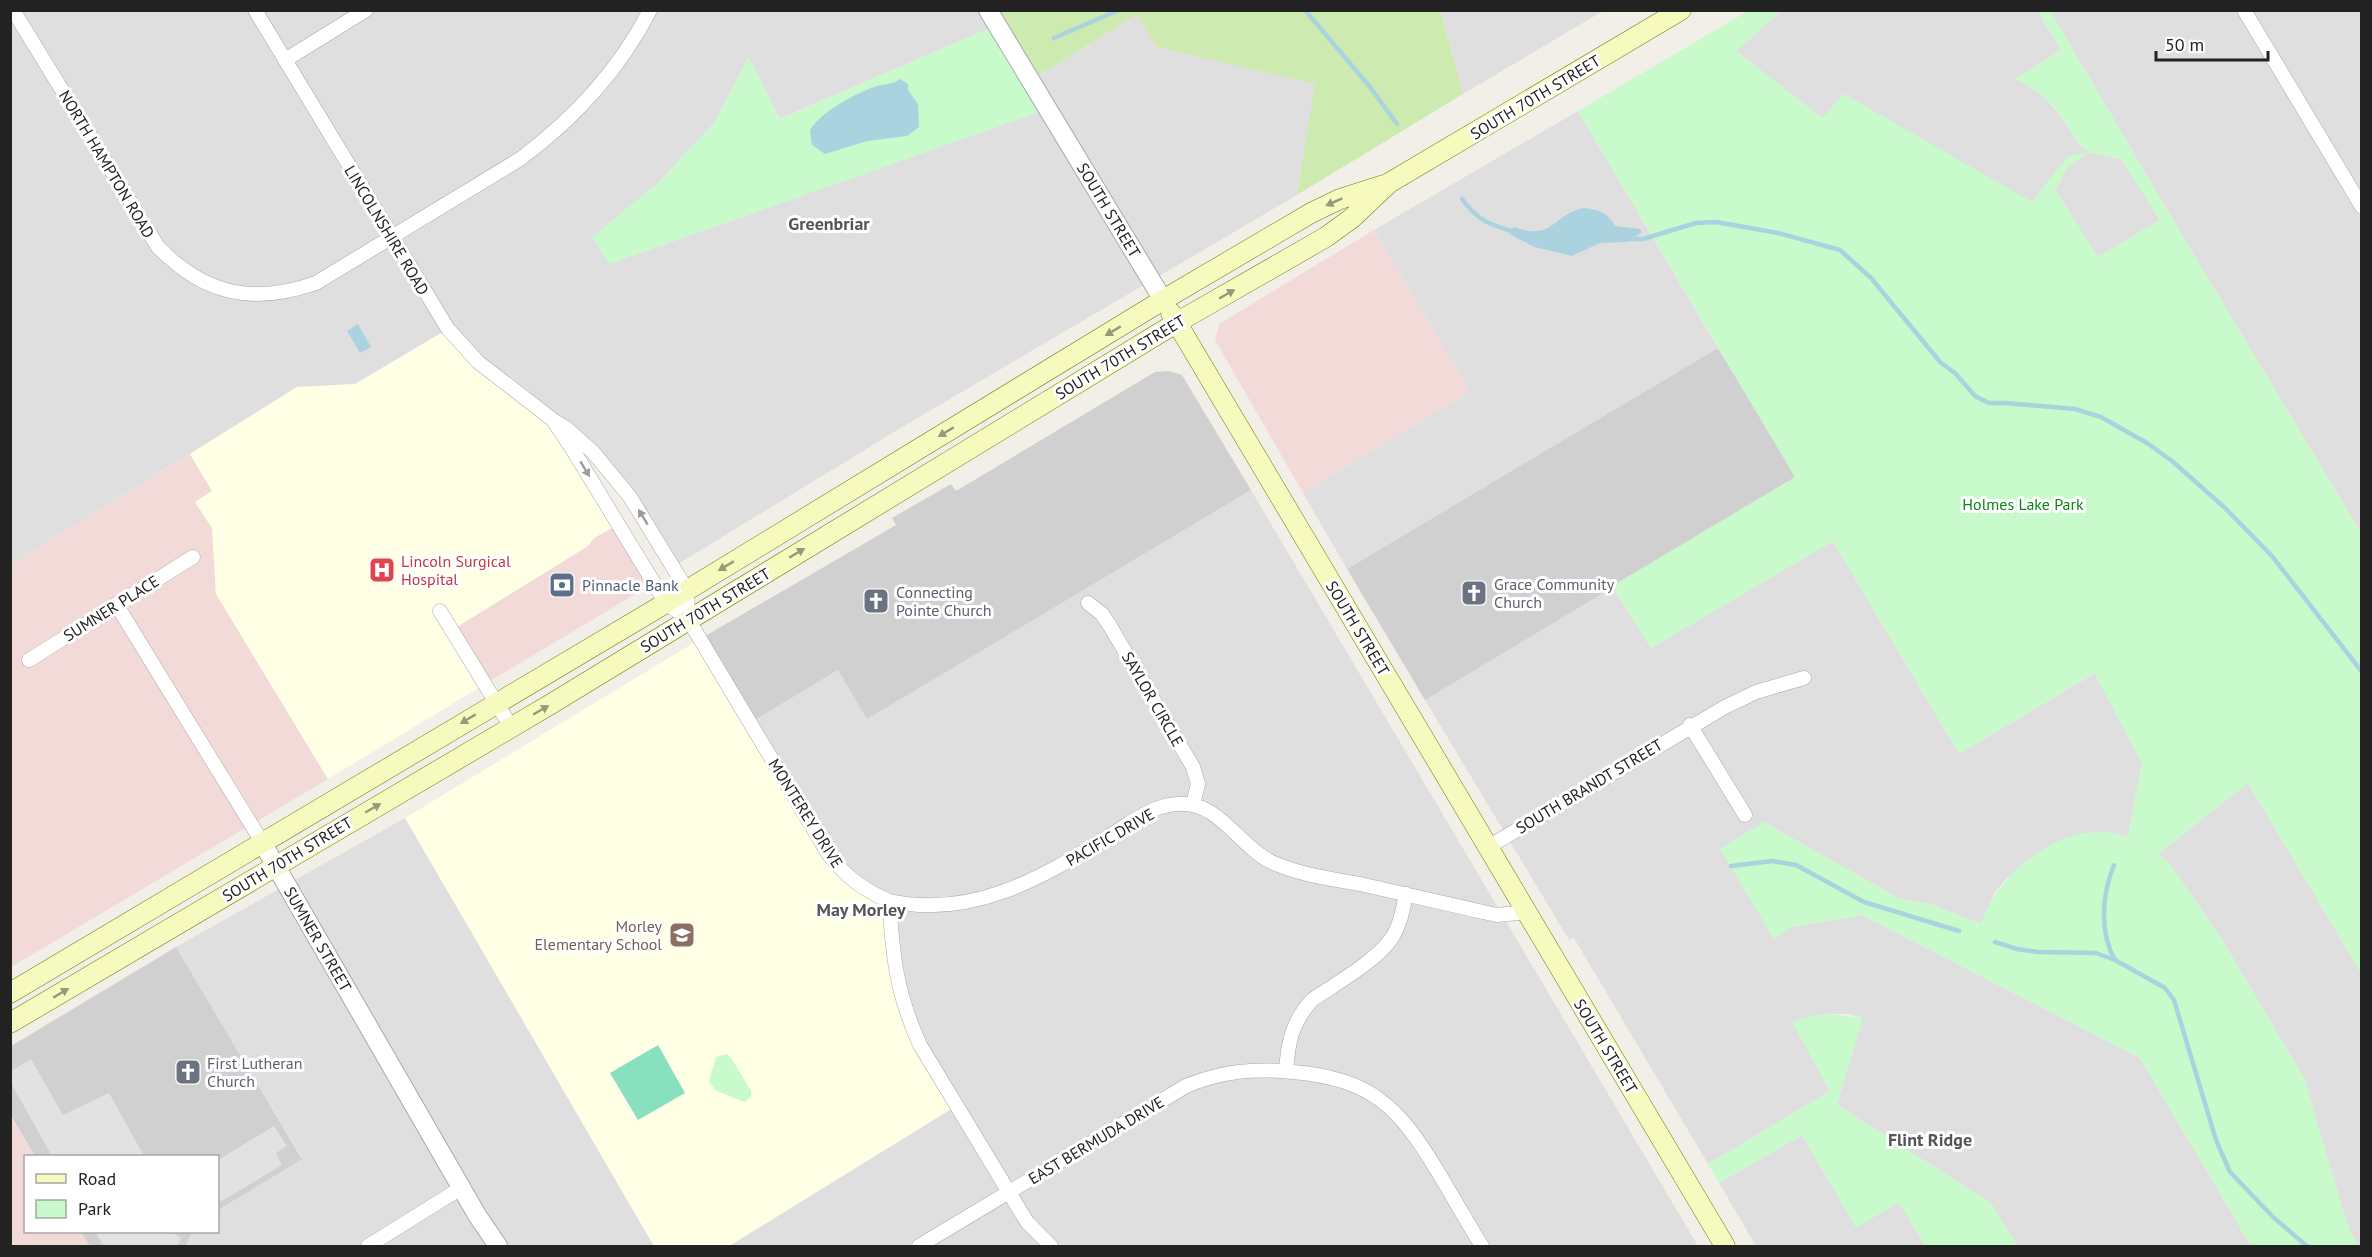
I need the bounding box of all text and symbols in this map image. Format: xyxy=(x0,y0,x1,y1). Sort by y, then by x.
scale bar xyxy=(2156,24,2268,62)
text: 50 m xyxy=(2165,33,2204,56)
street label: SOUTH 70TH STREET xyxy=(1466,50,1604,144)
street label: NORTH HAMPTON ROAD xyxy=(55,86,159,242)
street label: SOUTH STREET xyxy=(1073,159,1145,261)
street label: LINCOLNSHIRE ROAD xyxy=(340,161,434,299)
one-way arrow xyxy=(1325,197,1343,207)
district label: Greenbriar xyxy=(788,212,870,235)
one-way arrow xyxy=(1219,288,1235,299)
street label: SOUTH 70TH STREET xyxy=(1051,310,1189,404)
one-way arrow xyxy=(1105,325,1121,336)
one-way arrow xyxy=(938,427,955,438)
one-way arrow xyxy=(580,461,590,478)
park label: Holmes Lake Park xyxy=(1962,494,2084,514)
one-way arrow xyxy=(638,509,649,525)
one-way arrow xyxy=(789,548,806,558)
place label: Lincoln Surgical Hospital xyxy=(401,551,511,589)
hospital icon: Lincoln Surgical Hospital xyxy=(367,555,397,585)
one-way arrow xyxy=(718,561,734,572)
street label: SOUTH 70TH STREET xyxy=(636,563,774,657)
bank icon: Pinnacle Bank xyxy=(547,570,577,600)
street label: SUMNER PLACE xyxy=(60,571,162,645)
place label: Grace Community Church xyxy=(1494,574,1615,612)
place label: Pinnacle Bank xyxy=(582,575,679,595)
street label: SOUTH STREET xyxy=(1322,577,1394,679)
church icon: Grace Community Church xyxy=(1459,578,1489,608)
place label: Connecting Pointe Church xyxy=(896,582,992,620)
church icon: Connecting Pointe Church xyxy=(861,586,891,616)
street label: SAYLOR CIRCLE xyxy=(1118,648,1188,750)
one-way arrow xyxy=(533,705,550,715)
one-way arrow xyxy=(460,714,476,725)
street label: SOUTH BRANDT STREET xyxy=(1512,734,1666,838)
street label: MONTEREY DRIVE xyxy=(764,755,848,871)
one-way arrow xyxy=(365,803,382,813)
street label: PACIFIC DRIVE xyxy=(1062,804,1158,870)
street label: SOUTH 70TH STREET xyxy=(218,812,356,906)
street label: SUMNER STREET xyxy=(280,883,356,995)
district label: May Morley xyxy=(816,898,906,921)
place label: Morley Elementary School xyxy=(535,916,663,954)
school or university icon: Morley Elementary School xyxy=(667,920,697,950)
one-way arrow xyxy=(53,988,70,998)
street label: SOUTH STREET xyxy=(1570,995,1642,1097)
place label: First Lutheran Church xyxy=(207,1053,302,1091)
church icon: First Lutheran Church xyxy=(173,1057,203,1087)
street label: EAST BERMUDA DRIVE xyxy=(1024,1092,1168,1188)
district label: Flint Ridge xyxy=(1888,1128,1972,1151)
legend xyxy=(24,1155,219,1233)
text: Road xyxy=(78,1167,116,1190)
text: Park xyxy=(78,1197,111,1220)

